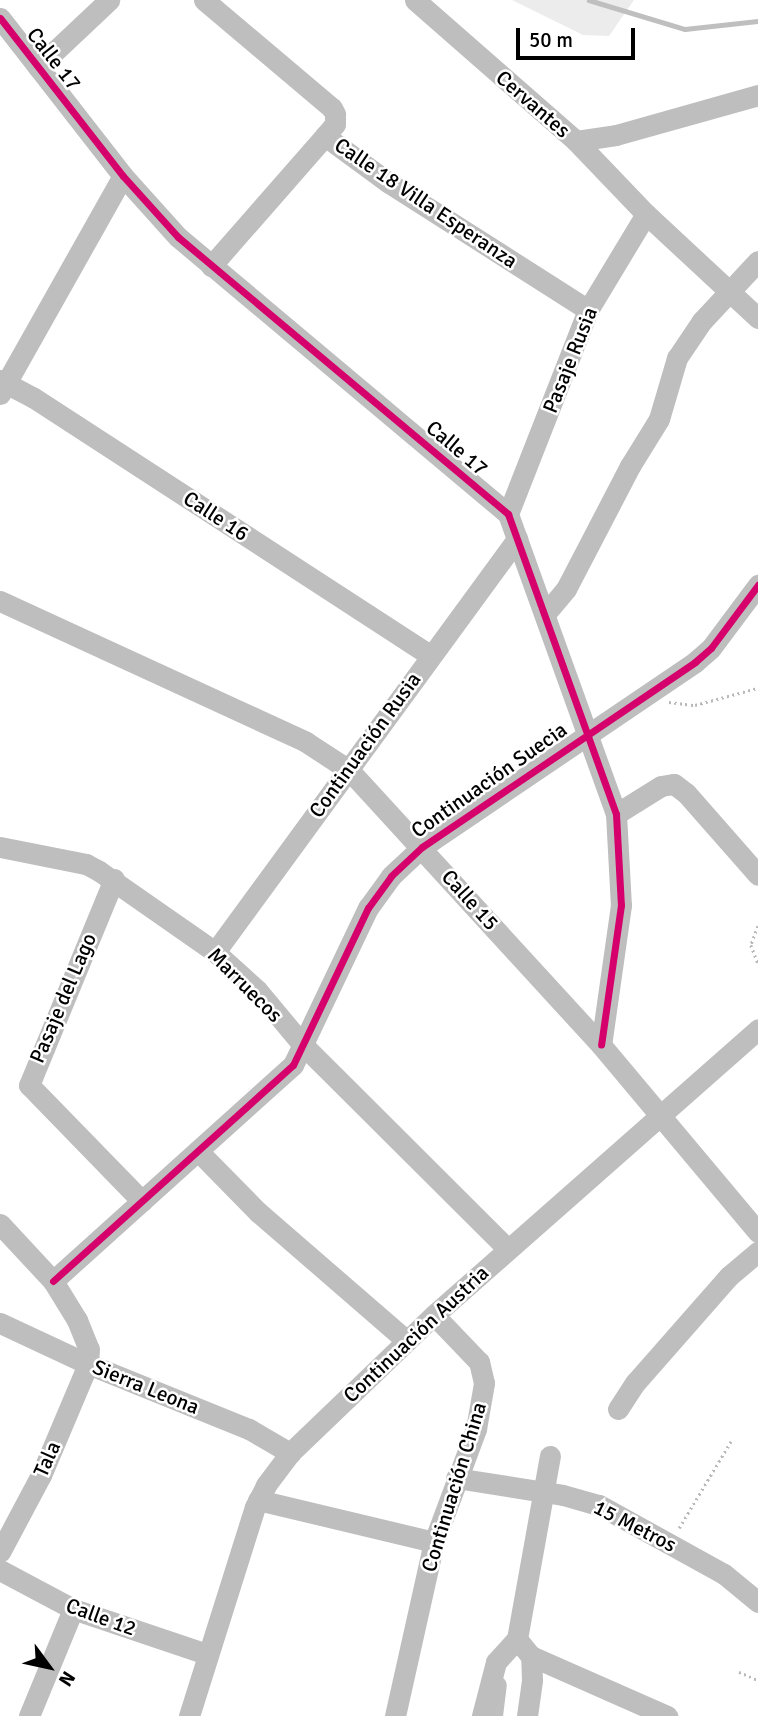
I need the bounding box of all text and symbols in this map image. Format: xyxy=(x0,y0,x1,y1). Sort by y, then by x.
scale bar xyxy=(520,14,639,58)
street label: Calle 17 xyxy=(22,23,86,95)
text: 50 m xyxy=(529,27,573,53)
street label: Cervantes xyxy=(491,65,575,143)
street label: Calle 18 Villa Esperanza xyxy=(330,132,522,274)
street label: Pasaje Rusia xyxy=(537,303,603,417)
street label: Calle 17 xyxy=(421,415,493,481)
street label: Calle 16 xyxy=(179,486,253,546)
street label: Continuación Rusia xyxy=(304,667,426,823)
street label: Continuación Suecia xyxy=(406,717,572,843)
street label: Calle 15 xyxy=(436,864,504,936)
street label: Pasaje del Lago xyxy=(24,929,102,1067)
street label: Marruecos xyxy=(203,943,287,1027)
street label: Continuación Austria xyxy=(338,1260,494,1408)
street label: Sierra Leona xyxy=(89,1354,203,1420)
street label: Continuación China xyxy=(416,1399,492,1575)
street label: Tala xyxy=(28,1437,66,1481)
street label: 15 Metros xyxy=(589,1494,681,1558)
street label: Calle 12 xyxy=(62,1593,140,1641)
north arrow xyxy=(14,1632,84,1702)
text: N xyxy=(53,1666,80,1691)

